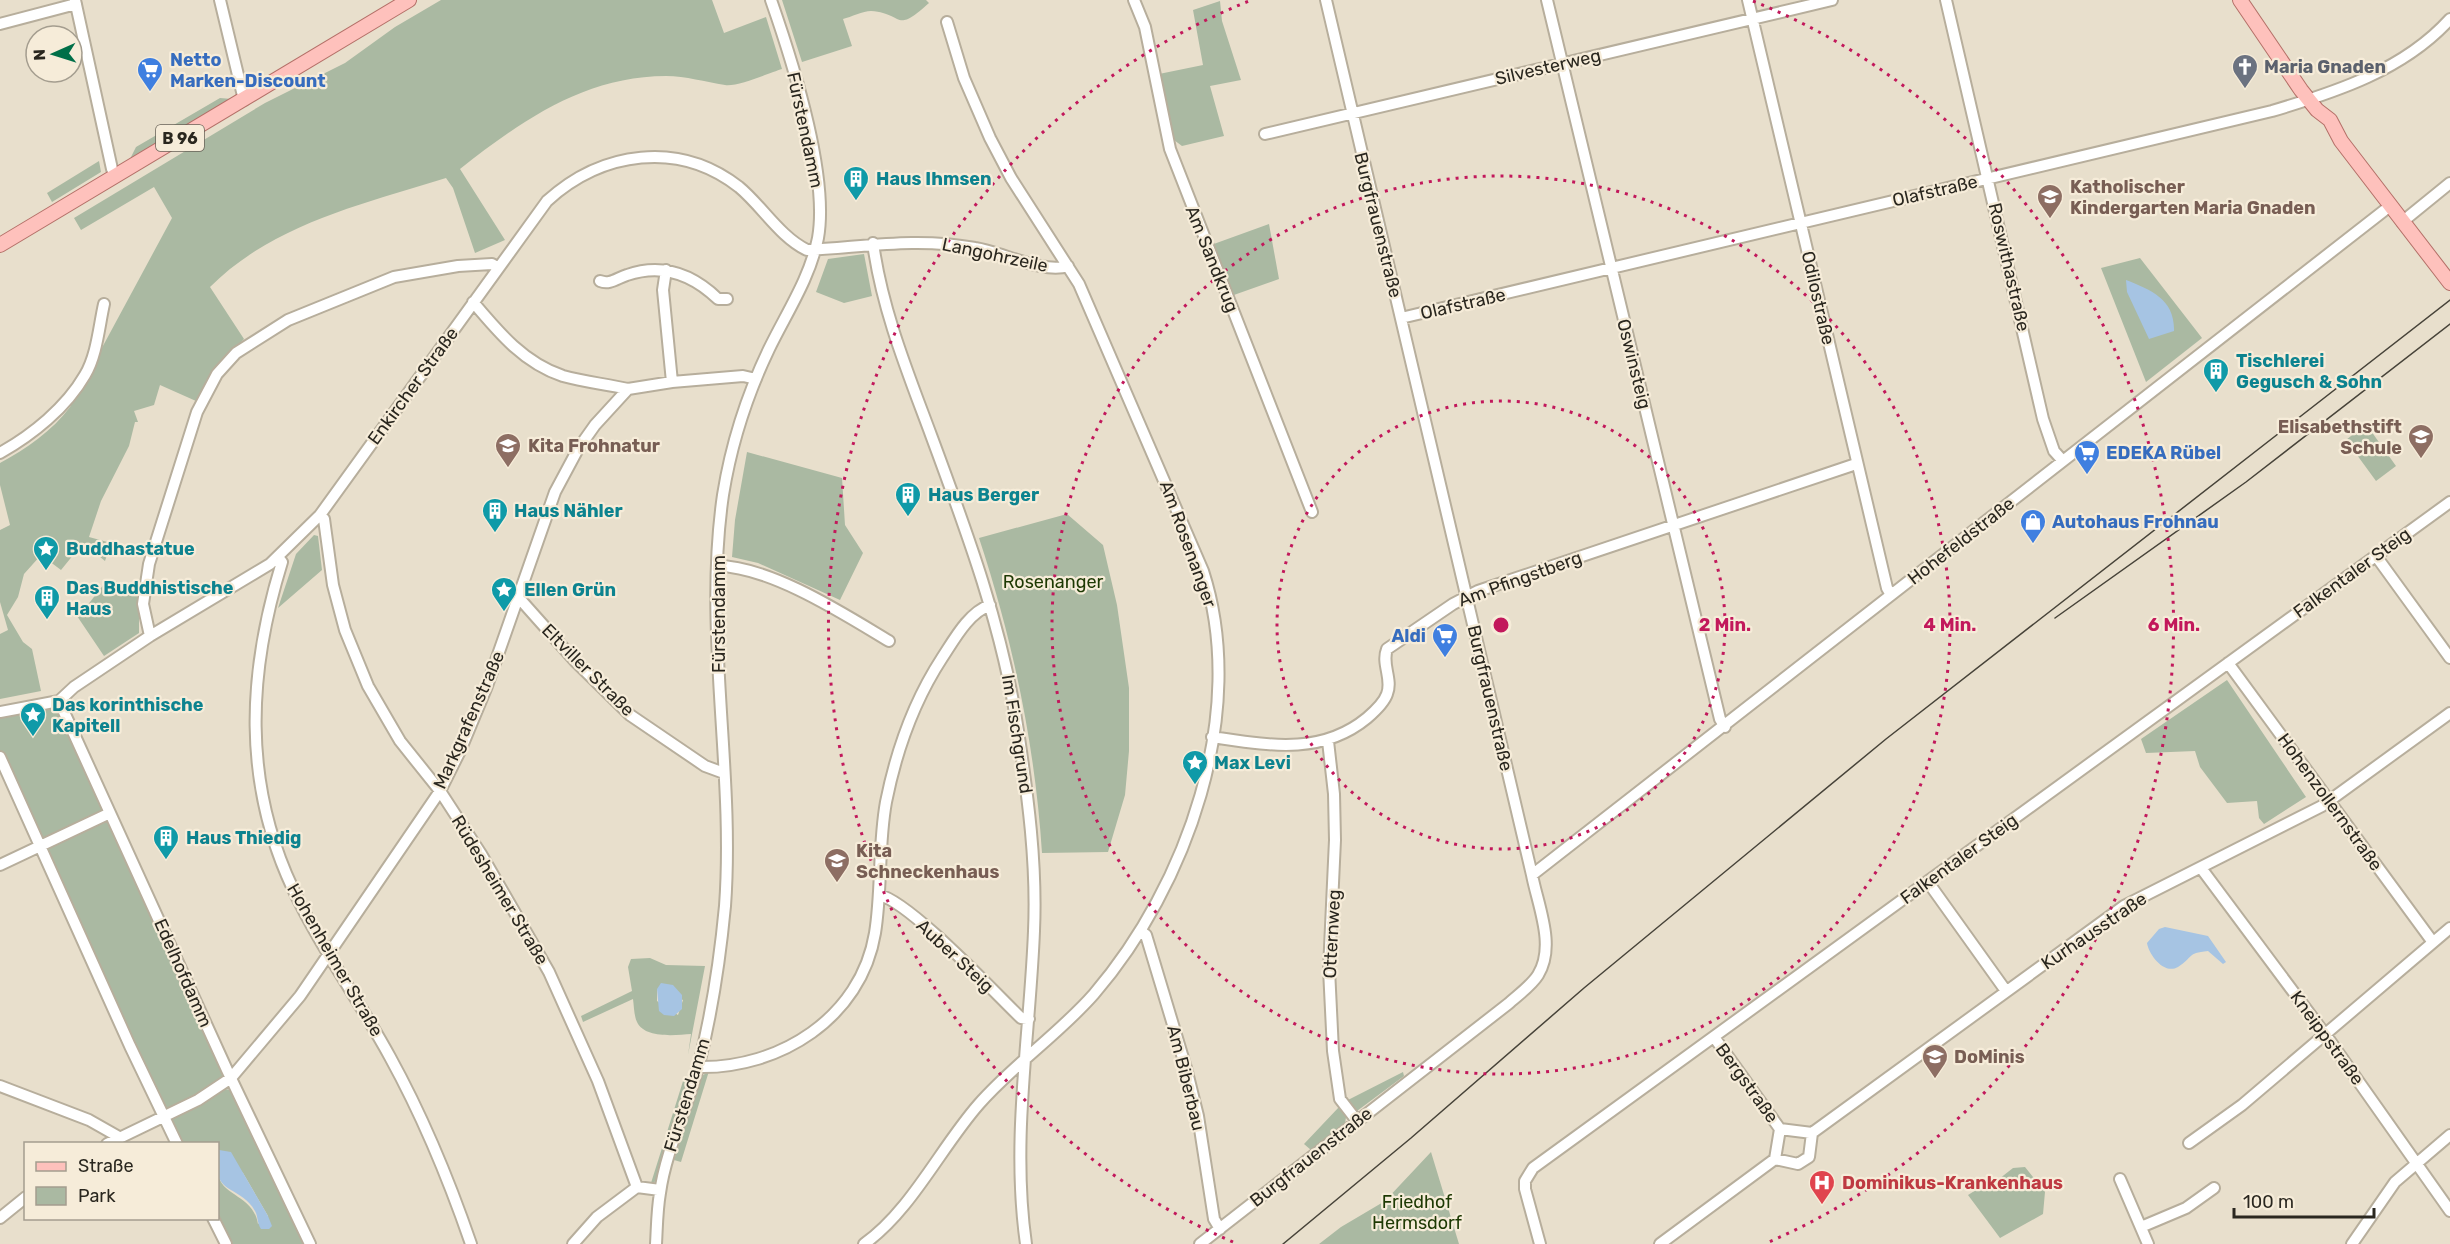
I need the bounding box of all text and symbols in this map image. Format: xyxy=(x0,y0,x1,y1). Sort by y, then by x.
north arrow xyxy=(24,24,84,84)
street label: Silvesterweg xyxy=(1493,44,1603,90)
text: N xyxy=(30,49,49,61)
place label: Netto Marken-Discount xyxy=(170,49,326,92)
church icon: Maria Gnaden xyxy=(2230,52,2260,90)
supermarket icon: Netto Marken-Discount xyxy=(135,55,165,93)
place label: Maria Gnaden xyxy=(2264,56,2386,78)
street label: Fürstendamm xyxy=(782,70,828,190)
road number: B 96 xyxy=(156,125,204,151)
street label: Burgfrauenstraße xyxy=(1349,150,1407,300)
building icon: Haus Ihmsen xyxy=(841,164,871,202)
place label: Haus Ihmsen xyxy=(876,168,992,190)
street label: Olafstraße xyxy=(1890,171,1980,211)
place label: Katholischer Kindergarten Maria Gnaden xyxy=(2070,176,2316,219)
school or university icon: Katholischer Kindergarten Maria Gnaden xyxy=(2035,182,2065,220)
street label: Roswithastraße xyxy=(1984,201,2034,333)
street label: Am Sandkrug xyxy=(1181,203,1243,315)
street label: Langohrzeile xyxy=(940,233,1050,277)
street label: Odilostraße xyxy=(1797,249,1839,347)
street label: Olafstraße xyxy=(1418,284,1508,324)
street label: Oswinsteig xyxy=(1612,317,1656,411)
street label: Enkircher Straße xyxy=(363,323,463,449)
place label: Tischlerei Gegusch & Sohn xyxy=(2236,350,2382,393)
building icon: Tischlerei Gegusch & Sohn xyxy=(2201,356,2231,394)
place label: Elisabethstift Schule xyxy=(2278,416,2402,459)
school or university icon: Elisabethstift Schule xyxy=(2406,422,2436,460)
school or university icon: Kita Frohnatur xyxy=(493,431,523,469)
place label: Kita Frohnatur xyxy=(528,435,660,457)
supermarket icon: EDEKA Rübel xyxy=(2072,438,2102,476)
place label: EDEKA Rübel xyxy=(2106,442,2221,464)
street label: Am Rosenanger xyxy=(1155,478,1221,610)
building icon: Haus Berger xyxy=(893,480,923,518)
place label: Haus Berger xyxy=(928,484,1039,506)
street label: Hohefeldstraße xyxy=(1903,492,2019,590)
building icon: Haus Nähler xyxy=(480,496,510,534)
place label: Haus Nähler xyxy=(514,500,623,522)
shop icon: Autohaus Frohnau xyxy=(2018,507,2048,545)
place label: Autohaus Frohnau xyxy=(2052,511,2219,533)
street label: Falkentaler Steig xyxy=(2289,523,2415,623)
place icon: Buddhastatue xyxy=(31,534,61,572)
place label: Buddhastatue xyxy=(66,538,195,560)
street label: Am Pfingstberg xyxy=(1455,546,1585,612)
street label: Fürstendamm xyxy=(708,555,730,673)
park label: Rosenanger xyxy=(1003,571,1103,593)
place icon: Ellen Grün xyxy=(489,575,519,613)
place label: Das Buddhistische Haus xyxy=(66,577,234,620)
place label: Ellen Grün xyxy=(524,579,616,601)
building icon: Das Buddhistische Haus xyxy=(32,583,62,621)
text: 2 Min. xyxy=(1699,614,1751,636)
text: 4 Min. xyxy=(1924,614,1976,636)
text: 6 Min. xyxy=(2148,614,2200,636)
centre of rings xyxy=(1491,615,1511,635)
street label: Eltviller Straße xyxy=(537,619,639,721)
supermarket icon: Aldi xyxy=(1430,621,1460,659)
street label: Burgfrauenstraße xyxy=(1463,623,1517,773)
place label: Aldi xyxy=(1391,625,1426,647)
street label: Markgrafenstraße xyxy=(429,648,509,792)
street label: Im Fischgrund xyxy=(997,673,1037,795)
place label: Das korinthische Kapitell xyxy=(52,694,204,737)
place icon: Das korinthische Kapitell xyxy=(18,700,48,738)
street label: Hohenzollernstraße xyxy=(2273,729,2387,875)
place icon: Max Levi xyxy=(1180,748,1210,786)
place label: Max Levi xyxy=(1214,752,1291,774)
street label: Falkentaler Steig xyxy=(1896,809,2022,909)
street label: Rüdesheimer Straße xyxy=(447,811,553,969)
building icon: Haus Thiedig xyxy=(151,823,181,861)
place label: Haus Thiedig xyxy=(186,827,301,849)
place label: Kita Schneckenhaus xyxy=(856,840,999,883)
school or university icon: Kita Schneckenhaus xyxy=(822,846,852,884)
street label: Hohenheimer Straße xyxy=(282,880,388,1040)
street label: Kurhausstraße xyxy=(2037,888,2151,974)
street label: Otternweg xyxy=(1319,889,1345,979)
street label: Edelhofdamm xyxy=(149,915,217,1031)
street label: Auber Steig xyxy=(912,915,998,997)
street label: Kneippstraße xyxy=(2285,987,2369,1089)
street label: Am Biberbau xyxy=(1162,1023,1210,1133)
street label: Fürstendamm xyxy=(659,1035,715,1155)
street label: Bergstraße xyxy=(1711,1039,1783,1127)
school or university icon: DoMinis xyxy=(1920,1042,1950,1080)
place label: DoMinis xyxy=(1954,1046,2025,1068)
street label: Burgfrauenstraße xyxy=(1245,1102,1377,1212)
legend xyxy=(24,1142,219,1220)
text: Straße xyxy=(78,1155,134,1177)
hospital icon: Dominikus-Krankenhaus xyxy=(1807,1168,1837,1206)
place label: Dominikus-Krankenhaus xyxy=(1842,1172,2063,1194)
scale bar xyxy=(2234,1181,2374,1219)
text: Park xyxy=(78,1185,116,1207)
park label: Friedhof Hermsdorf xyxy=(1372,1191,1462,1234)
text: 100 m xyxy=(2243,1191,2294,1213)

